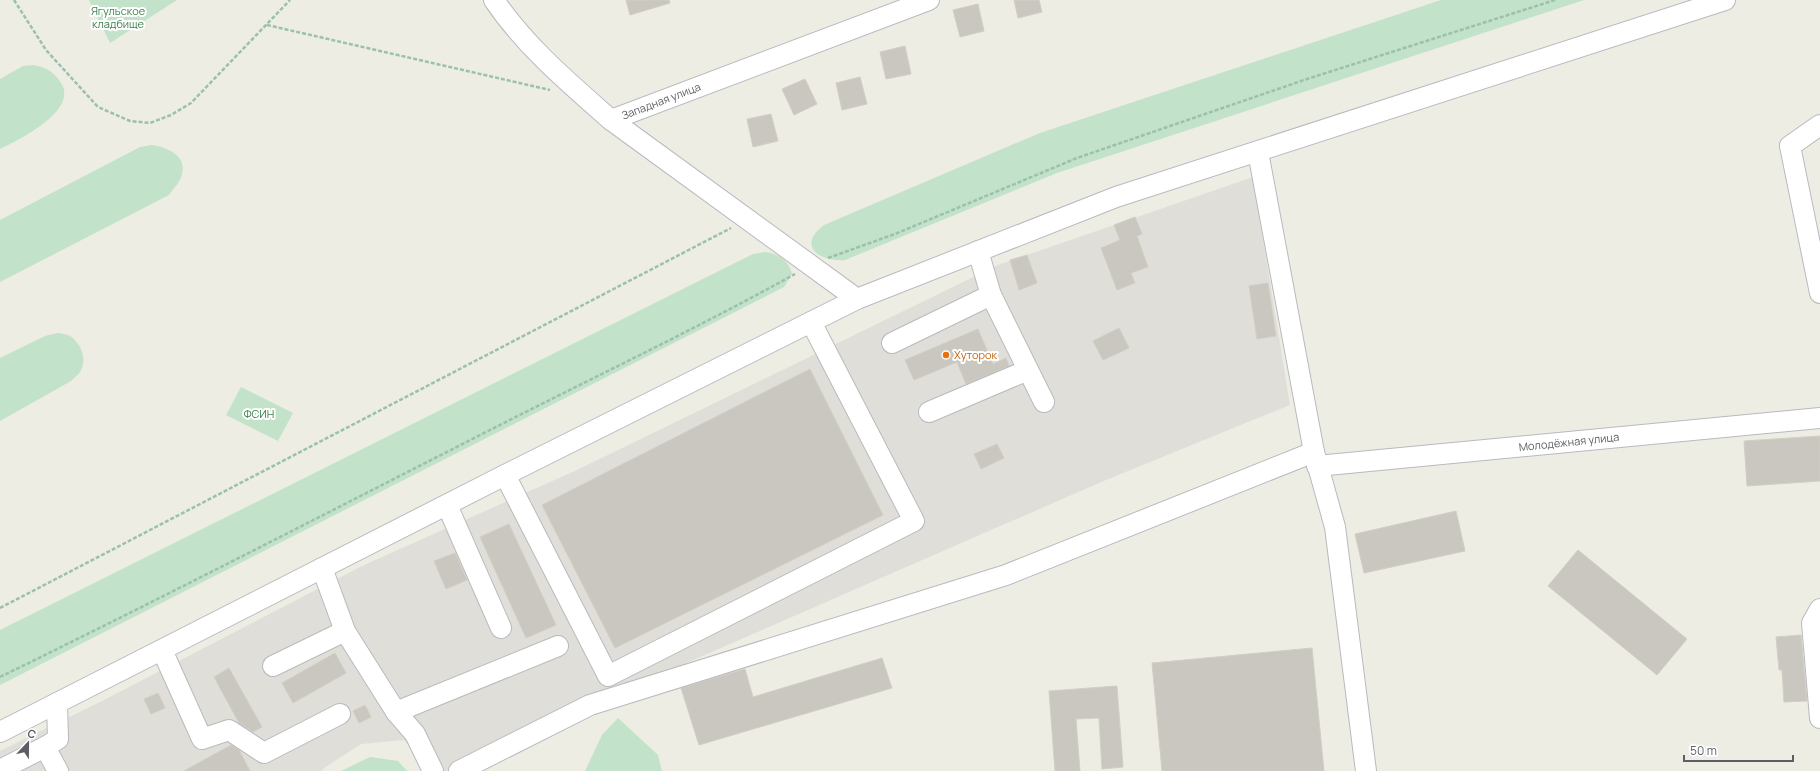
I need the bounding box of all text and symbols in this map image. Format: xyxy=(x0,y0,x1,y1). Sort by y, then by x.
park label: Ягульское кладбище xyxy=(91,3,146,31)
street label: Западная улица xyxy=(619,79,703,123)
place label: Хуторок xyxy=(954,347,997,362)
marker: Хуторок xyxy=(941,350,951,360)
park label: ФСИН xyxy=(244,406,274,421)
street label: Молодёжная улица xyxy=(1518,429,1620,454)
north arrow xyxy=(8,723,48,763)
text: С xyxy=(25,725,39,742)
scale bar xyxy=(1684,737,1793,763)
text: 50 m xyxy=(1690,742,1717,759)

